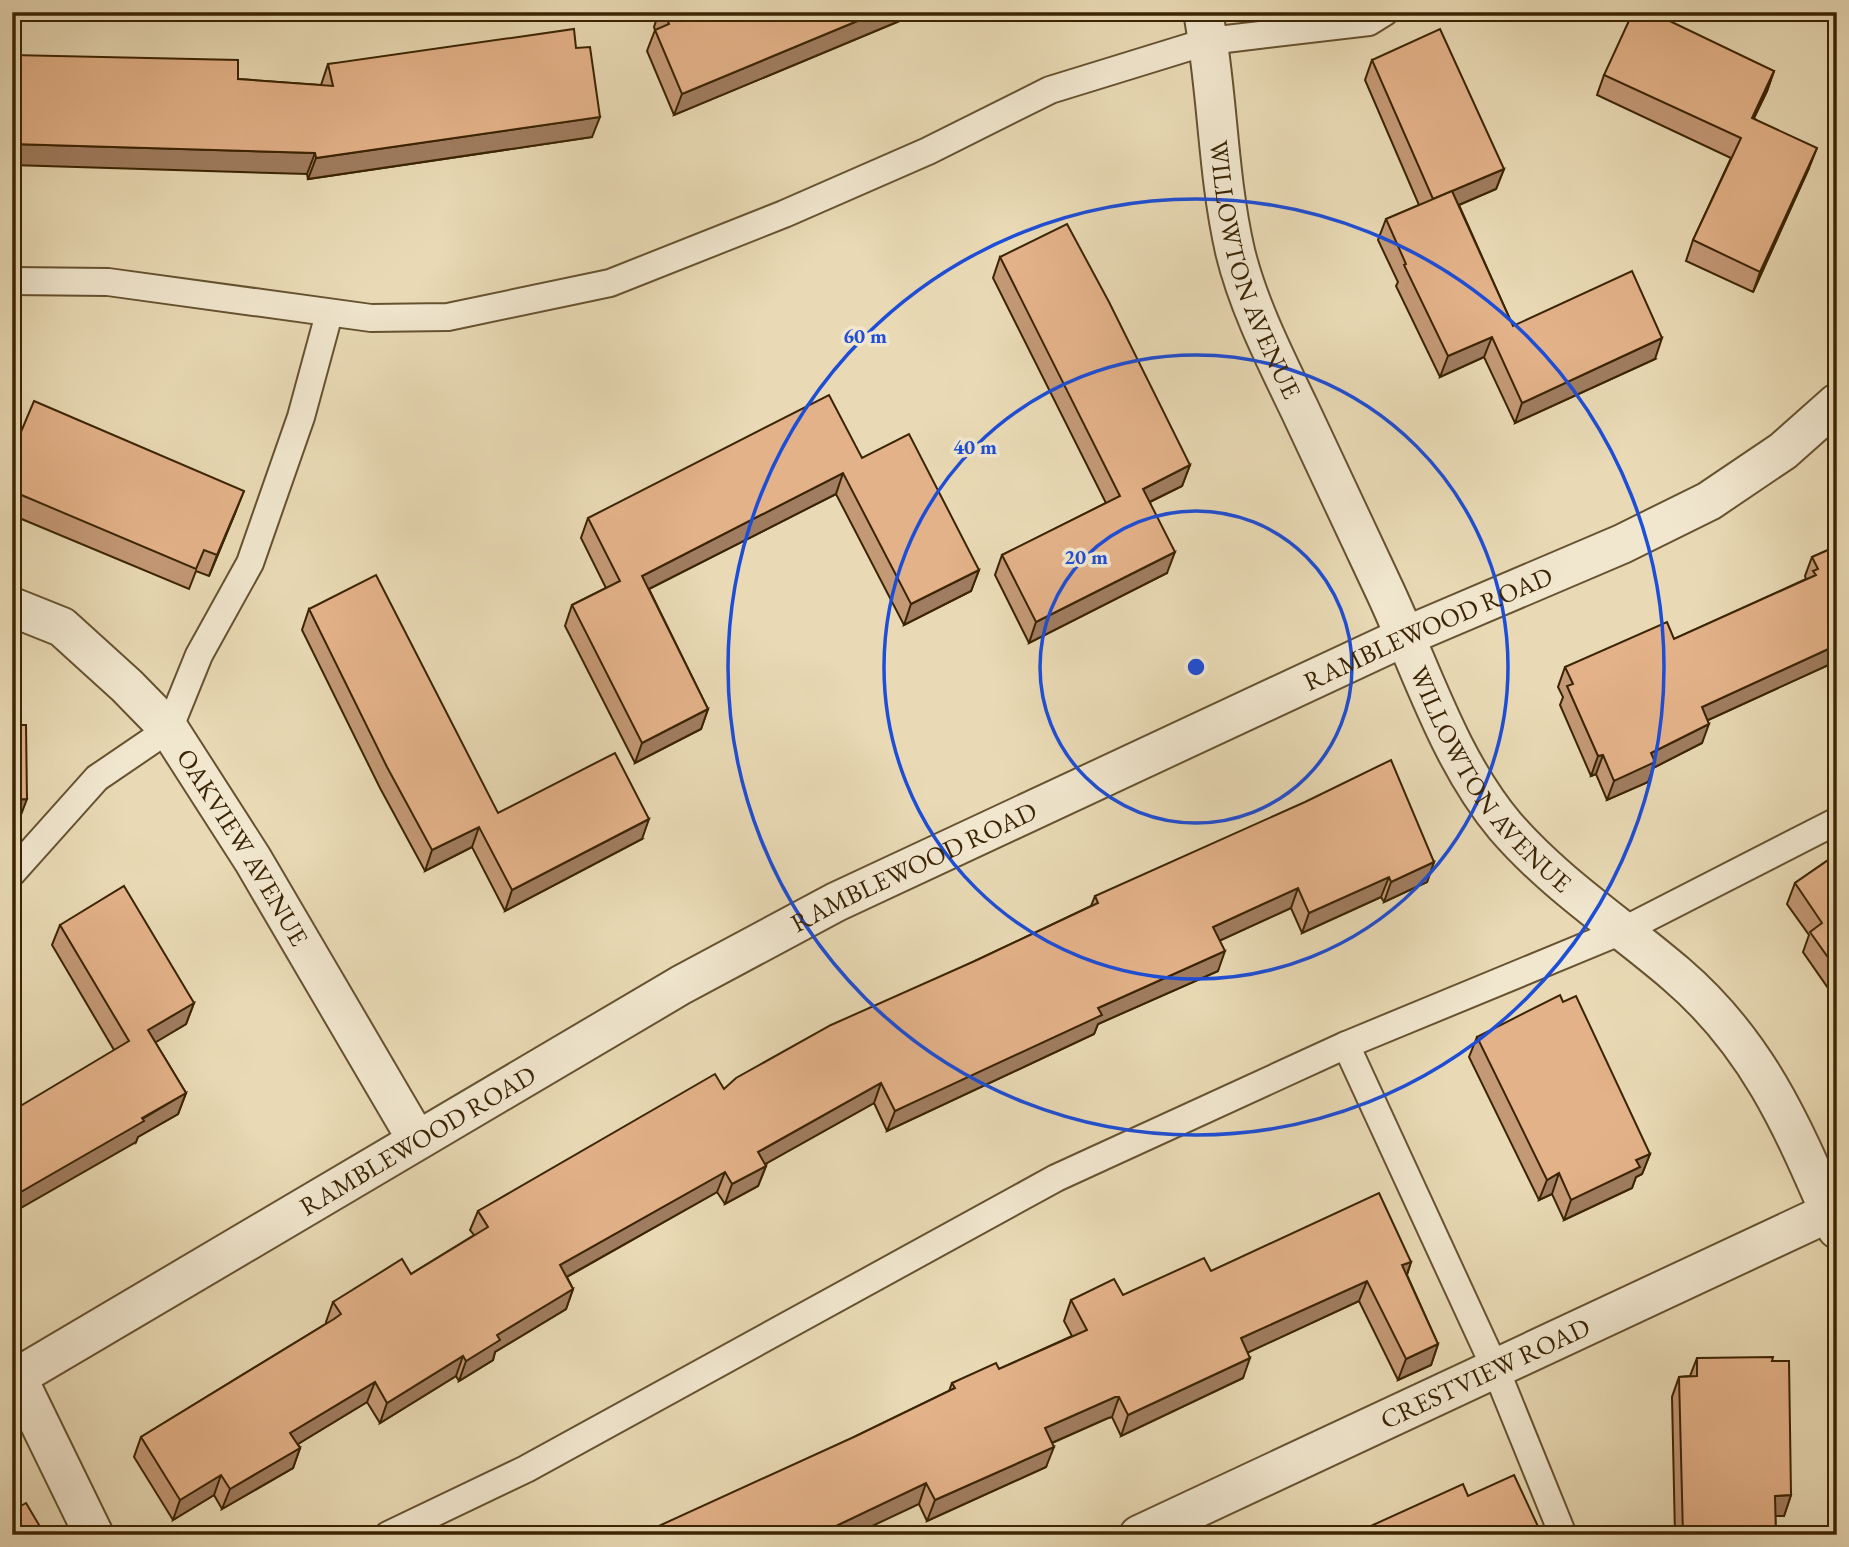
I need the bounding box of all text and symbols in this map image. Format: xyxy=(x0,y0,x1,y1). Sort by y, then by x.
street label: WILLOWTON AVENUE xyxy=(1202,139,1309,405)
text: 60 m xyxy=(843,322,887,349)
text: 40 m xyxy=(953,433,997,460)
text: 20 m xyxy=(1064,543,1108,570)
street label: RAMBLEWOOD ROAD xyxy=(1298,559,1558,698)
centre of rings xyxy=(1184,655,1208,679)
street label: WILLOWTON AVENUE xyxy=(1402,661,1579,900)
street label: OAKVIEW AVENUE xyxy=(169,742,317,952)
street label: RAMBLEWOOD ROAD xyxy=(785,794,1042,940)
street label: RAMBLEWOOD ROAD xyxy=(293,1058,542,1223)
street label: CRESTVIEW ROAD xyxy=(1375,1310,1595,1437)

